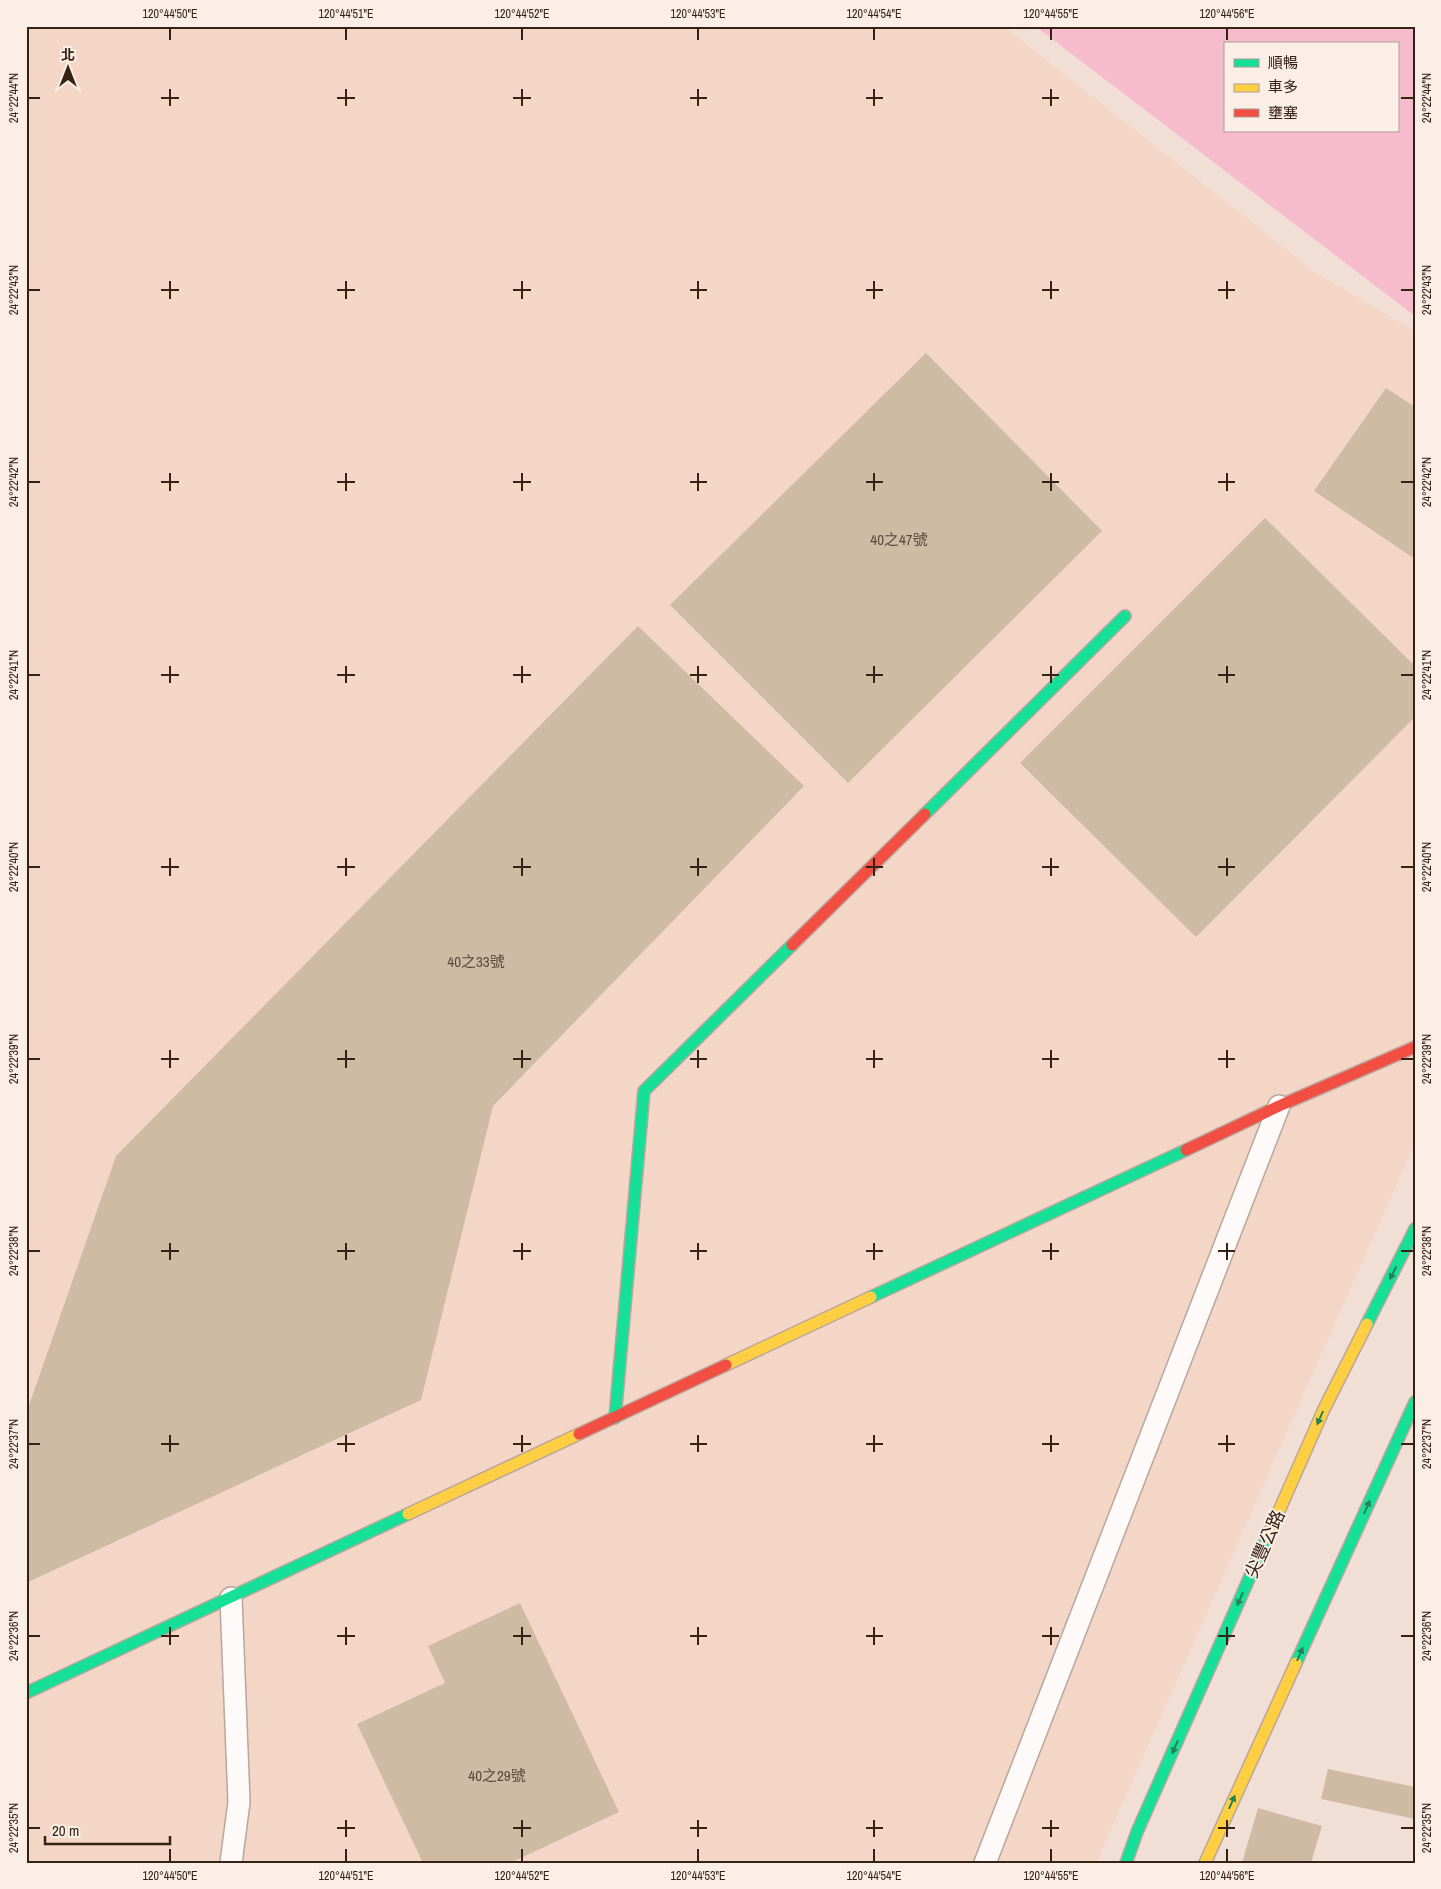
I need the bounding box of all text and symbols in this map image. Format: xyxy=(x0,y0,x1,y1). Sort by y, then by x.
text: 120°44'50"E xyxy=(142,6,198,22)
text: 120°44'51"E xyxy=(318,6,374,22)
text: 120°44'52"E xyxy=(494,6,550,22)
text: 120°44'53"E xyxy=(670,6,726,22)
text: 120°44'54"E xyxy=(846,6,902,22)
text: 120°44'55"E xyxy=(1023,6,1079,22)
text: 120°44'56"E xyxy=(1199,6,1255,22)
north arrow xyxy=(42,42,92,92)
legend xyxy=(1224,42,1398,132)
text: 北 xyxy=(61,46,75,64)
text: 順暢 xyxy=(1268,52,1298,73)
text: 24°22'44"N xyxy=(6,73,22,123)
text: 24°22'44"N xyxy=(1419,73,1435,123)
text: 車多 xyxy=(1268,76,1298,97)
text: 壅塞 xyxy=(1268,102,1298,123)
text: 24°22'43"N xyxy=(6,265,22,315)
text: 24°22'43"N xyxy=(1419,265,1435,315)
text: 24°22'42"N xyxy=(6,457,22,507)
text: 24°22'42"N xyxy=(1419,457,1435,507)
house number: 40之47號 xyxy=(870,529,928,550)
text: 24°22'41"N xyxy=(6,650,22,700)
text: 24°22'41"N xyxy=(1419,650,1435,700)
text: 24°22'40"N xyxy=(6,842,22,892)
text: 24°22'40"N xyxy=(1419,842,1435,892)
house number: 40之33號 xyxy=(447,951,505,972)
text: 24°22'39"N xyxy=(6,1034,22,1084)
text: 24°22'39"N xyxy=(1419,1034,1435,1084)
text: 24°22'38"N xyxy=(6,1226,22,1276)
text: 24°22'38"N xyxy=(1419,1226,1435,1276)
one-way arrow xyxy=(1389,1266,1397,1280)
one-way arrow xyxy=(1316,1411,1324,1425)
text: 24°22'37"N xyxy=(6,1419,22,1469)
text: 24°22'37"N xyxy=(1419,1419,1435,1469)
one-way arrow xyxy=(1363,1500,1371,1514)
street label: 尖豐公路 xyxy=(1238,1506,1291,1582)
one-way arrow xyxy=(1236,1592,1244,1606)
text: 24°22'36"N xyxy=(6,1611,22,1661)
text: 24°22'36"N xyxy=(1419,1611,1435,1661)
one-way arrow xyxy=(1295,1647,1304,1662)
one-way arrow xyxy=(1170,1740,1178,1754)
house number: 40之29號 xyxy=(468,1765,526,1786)
one-way arrow xyxy=(1229,1795,1237,1809)
text: 24°22'35"N xyxy=(6,1803,22,1853)
text: 24°22'35"N xyxy=(1419,1803,1435,1853)
scale bar xyxy=(45,1814,170,1846)
text: 20 m xyxy=(52,1820,79,1841)
text: 120°44'50"E xyxy=(142,1868,198,1884)
text: 120°44'51"E xyxy=(318,1868,374,1884)
text: 120°44'52"E xyxy=(494,1868,550,1884)
text: 120°44'53"E xyxy=(670,1868,726,1884)
text: 120°44'54"E xyxy=(846,1868,902,1884)
text: 120°44'55"E xyxy=(1023,1868,1079,1884)
text: 120°44'56"E xyxy=(1199,1868,1255,1884)

